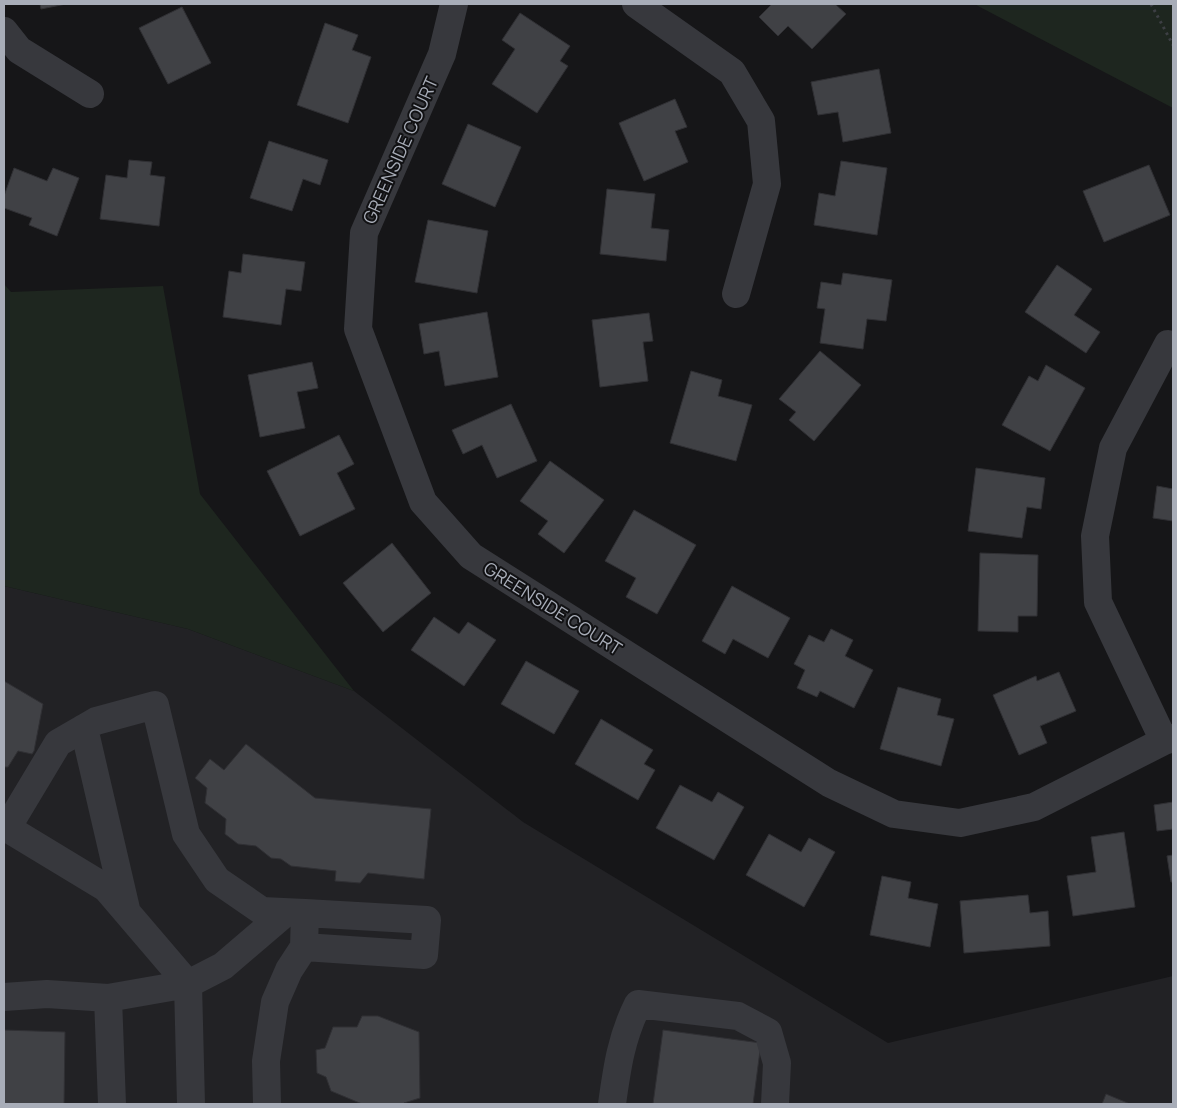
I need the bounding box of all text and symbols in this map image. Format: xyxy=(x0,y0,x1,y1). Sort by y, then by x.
street label: GREENSIDE COURT xyxy=(357,72,443,227)
street label: GREENSIDE COURT xyxy=(479,556,627,660)

